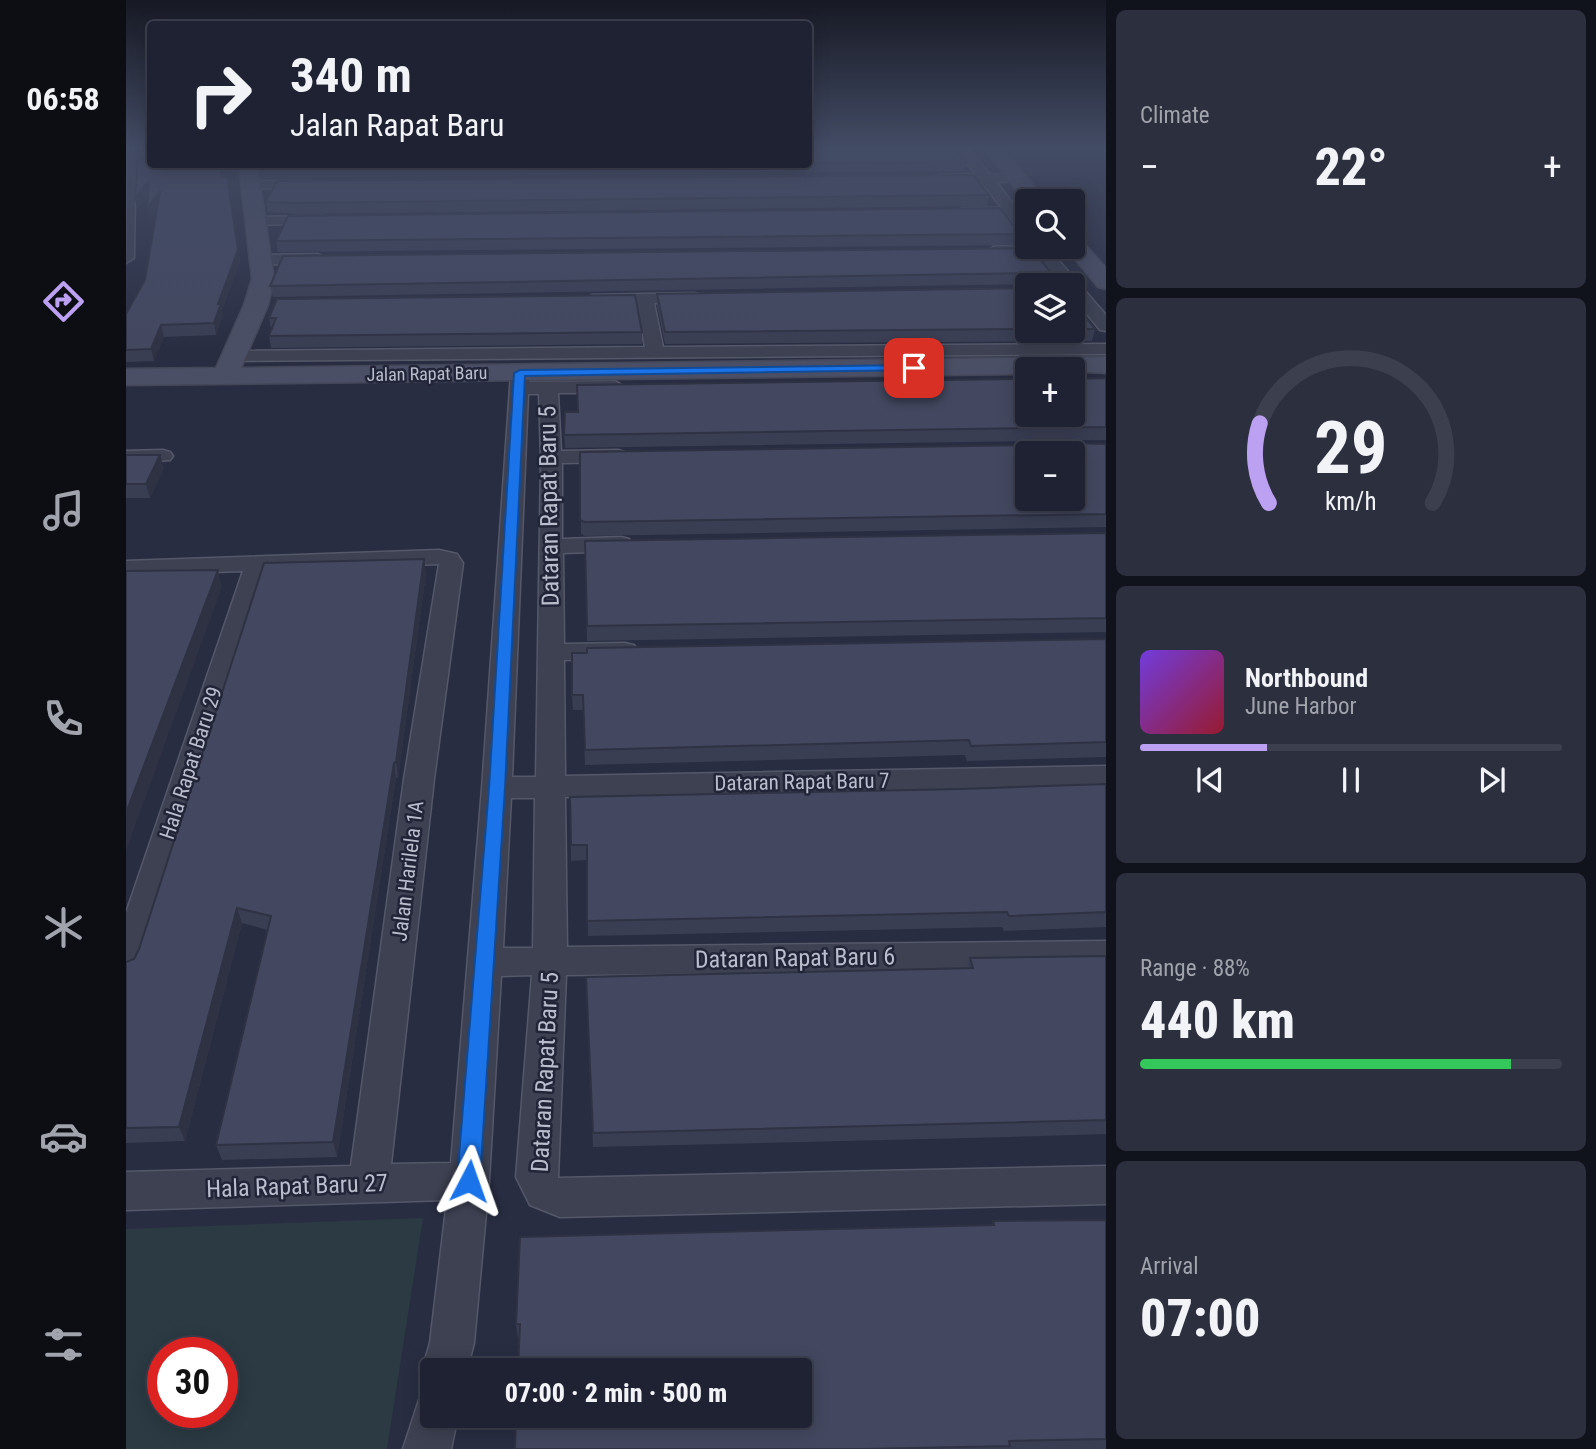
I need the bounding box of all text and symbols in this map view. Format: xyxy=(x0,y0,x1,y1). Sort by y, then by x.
text: 340 m xyxy=(290,47,412,104)
icon: right xyxy=(175,49,266,140)
text: 06:58 xyxy=(26,80,100,118)
text: Climate xyxy=(1140,102,1210,129)
text: Jalan Rapat Baru xyxy=(290,106,505,144)
text: 22° xyxy=(1314,137,1388,198)
text: − xyxy=(1140,145,1159,189)
text: + xyxy=(1543,145,1562,189)
map controls xyxy=(1015,189,1085,511)
button: search xyxy=(1015,189,1085,259)
button: layers xyxy=(1015,273,1085,343)
icon: directions xyxy=(39,277,88,326)
pin xyxy=(884,338,944,398)
icon: arrive xyxy=(895,349,933,387)
button: + xyxy=(1015,357,1085,427)
street label: Jalan Rapat Baru xyxy=(366,362,488,385)
text: 29 xyxy=(1314,405,1388,491)
street label: Dataran Rapat Baru 5 xyxy=(533,406,565,606)
button: − xyxy=(1015,441,1085,511)
icon: music xyxy=(39,486,88,535)
text: km/h xyxy=(1325,486,1377,515)
text: Northbound xyxy=(1245,663,1368,693)
street label: Hala Rapat Baru 29 xyxy=(155,684,227,842)
text: June Harbor xyxy=(1245,693,1357,720)
icon: phone xyxy=(39,694,88,743)
icon: previous xyxy=(1191,761,1229,799)
icon: pause xyxy=(1332,761,1370,799)
icon: next xyxy=(1473,761,1511,799)
street label: Dataran Rapat Baru 7 xyxy=(714,768,890,796)
street label: Jalan Harilela 1A xyxy=(387,799,429,943)
icon: climate xyxy=(39,903,88,952)
street label: Dataran Rapat Baru 6 xyxy=(695,942,895,974)
text: Range · 88% xyxy=(1140,955,1250,982)
street label: Dataran Rapat Baru 5 xyxy=(526,971,564,1173)
text: 440 km xyxy=(1140,990,1295,1051)
icon: car xyxy=(39,1112,88,1161)
position arrow xyxy=(432,1144,506,1218)
street label: Hala Rapat Baru 27 xyxy=(206,1169,388,1203)
text: Arrival xyxy=(1140,1253,1199,1280)
text: 07:00 xyxy=(1140,1288,1260,1349)
icon: filters xyxy=(39,1320,88,1369)
speed limit sign: 30 xyxy=(147,1337,238,1428)
text: 07:00 · 2 min · 500 m xyxy=(505,1378,727,1408)

